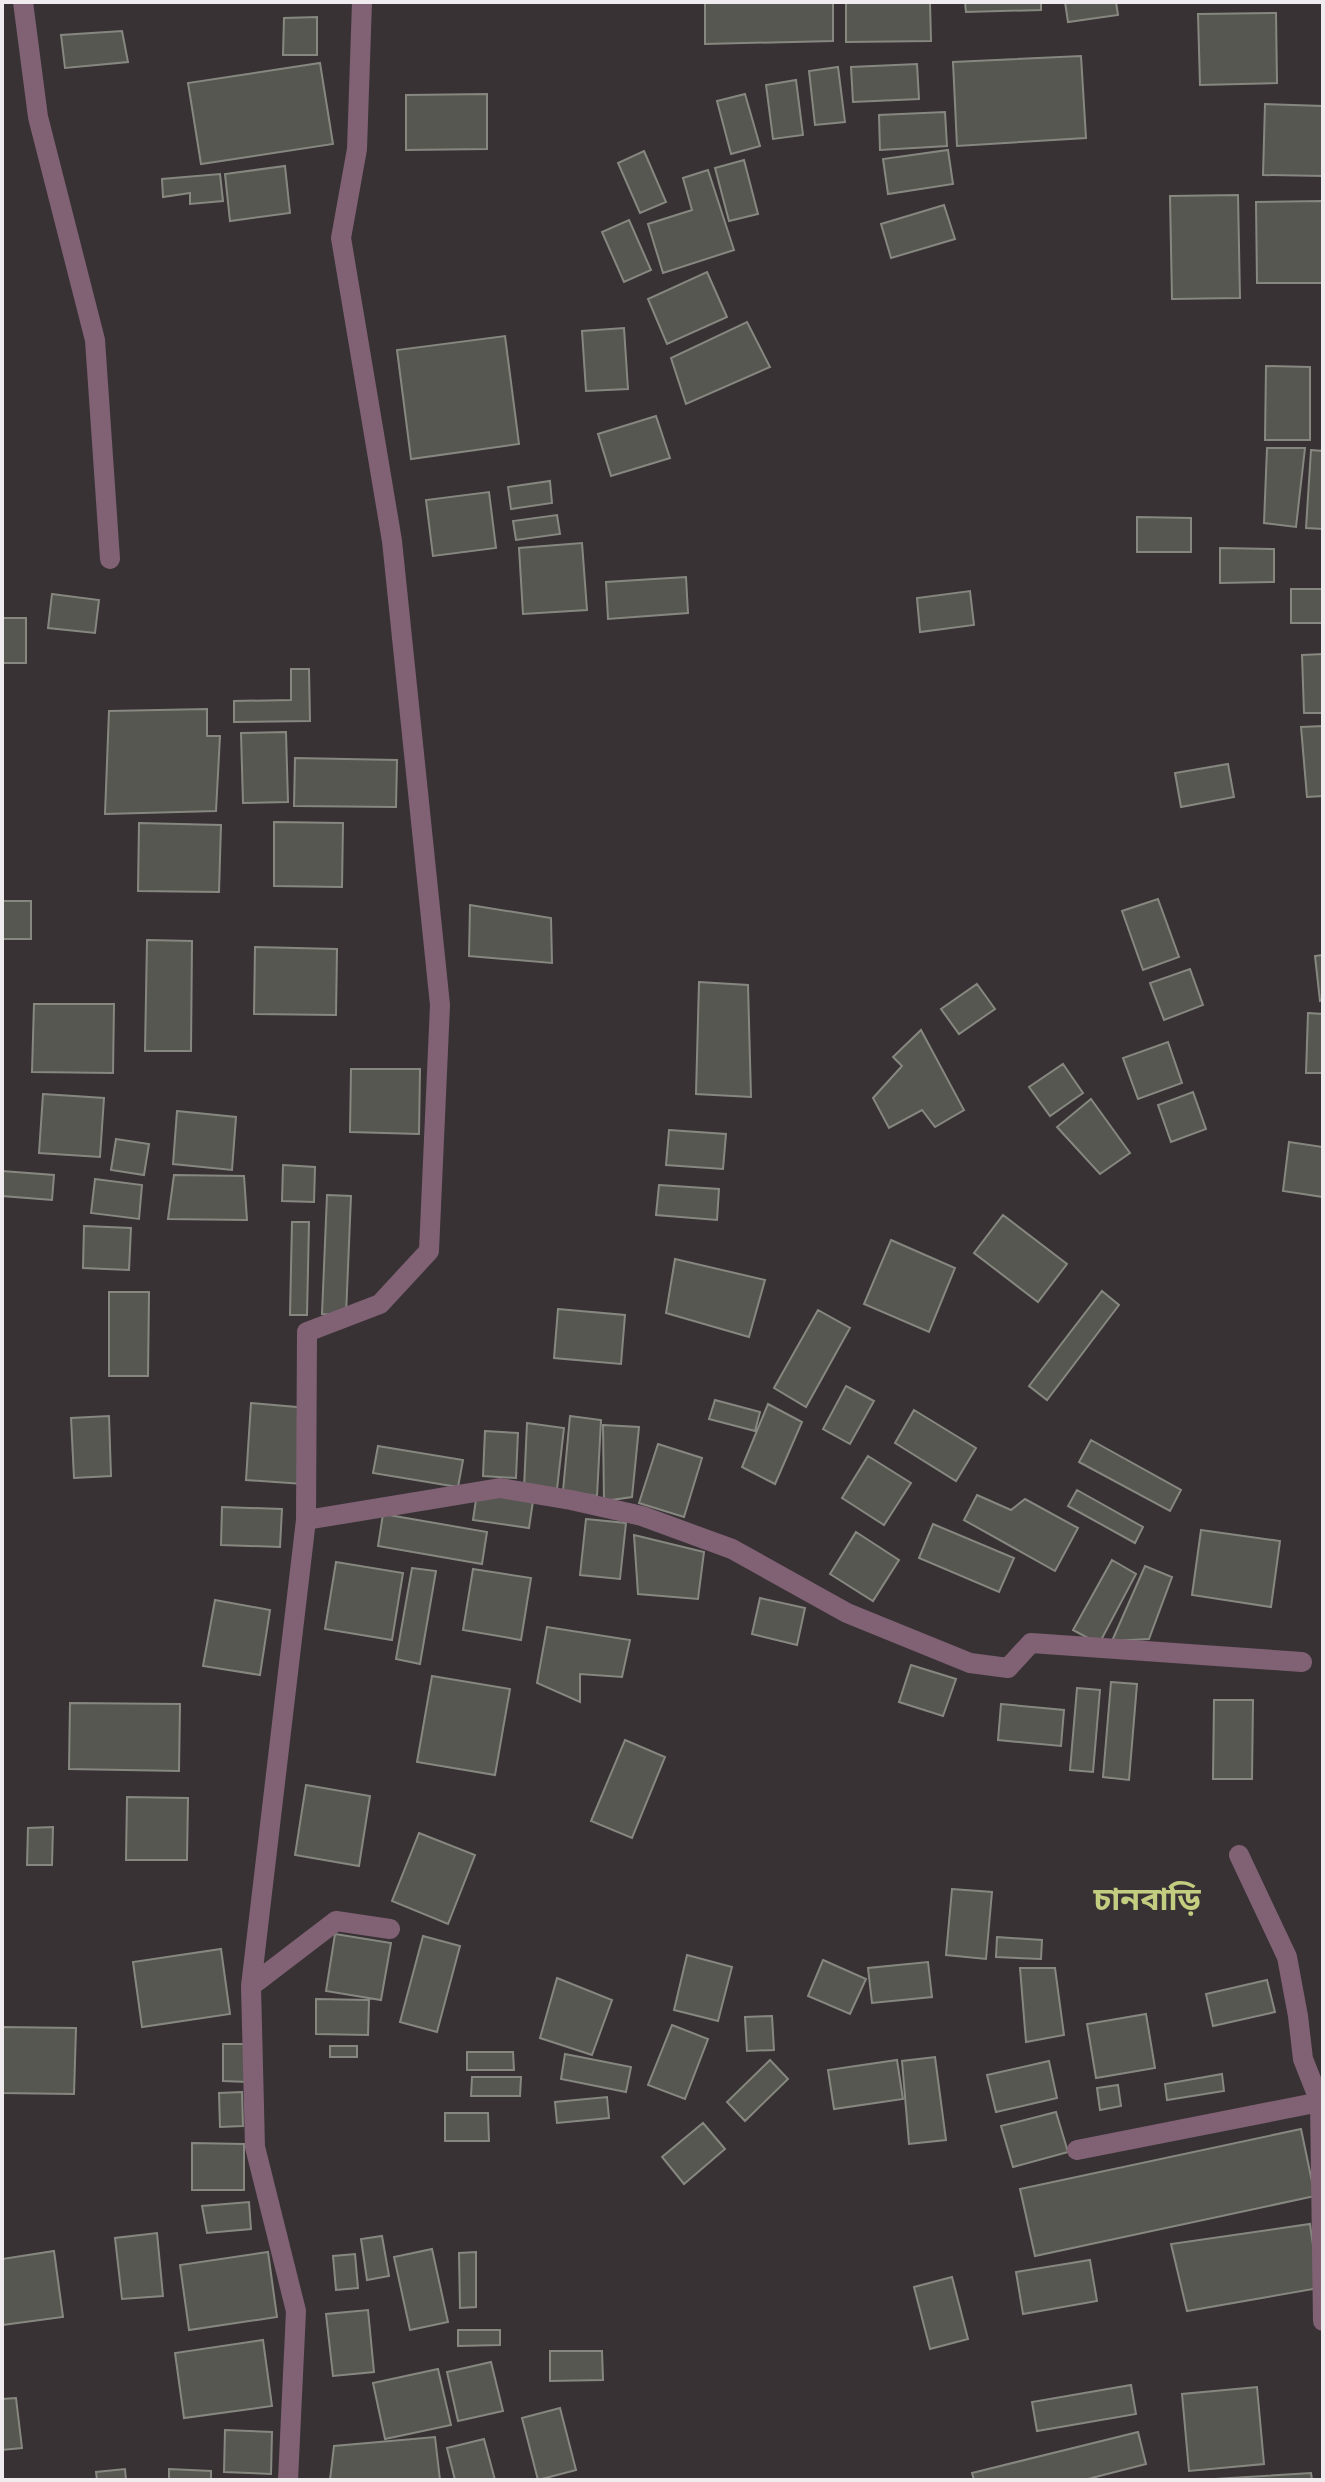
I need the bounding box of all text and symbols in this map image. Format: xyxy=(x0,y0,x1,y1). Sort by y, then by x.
district label: চানবাড়ি xyxy=(1092,1881,1202,1917)

